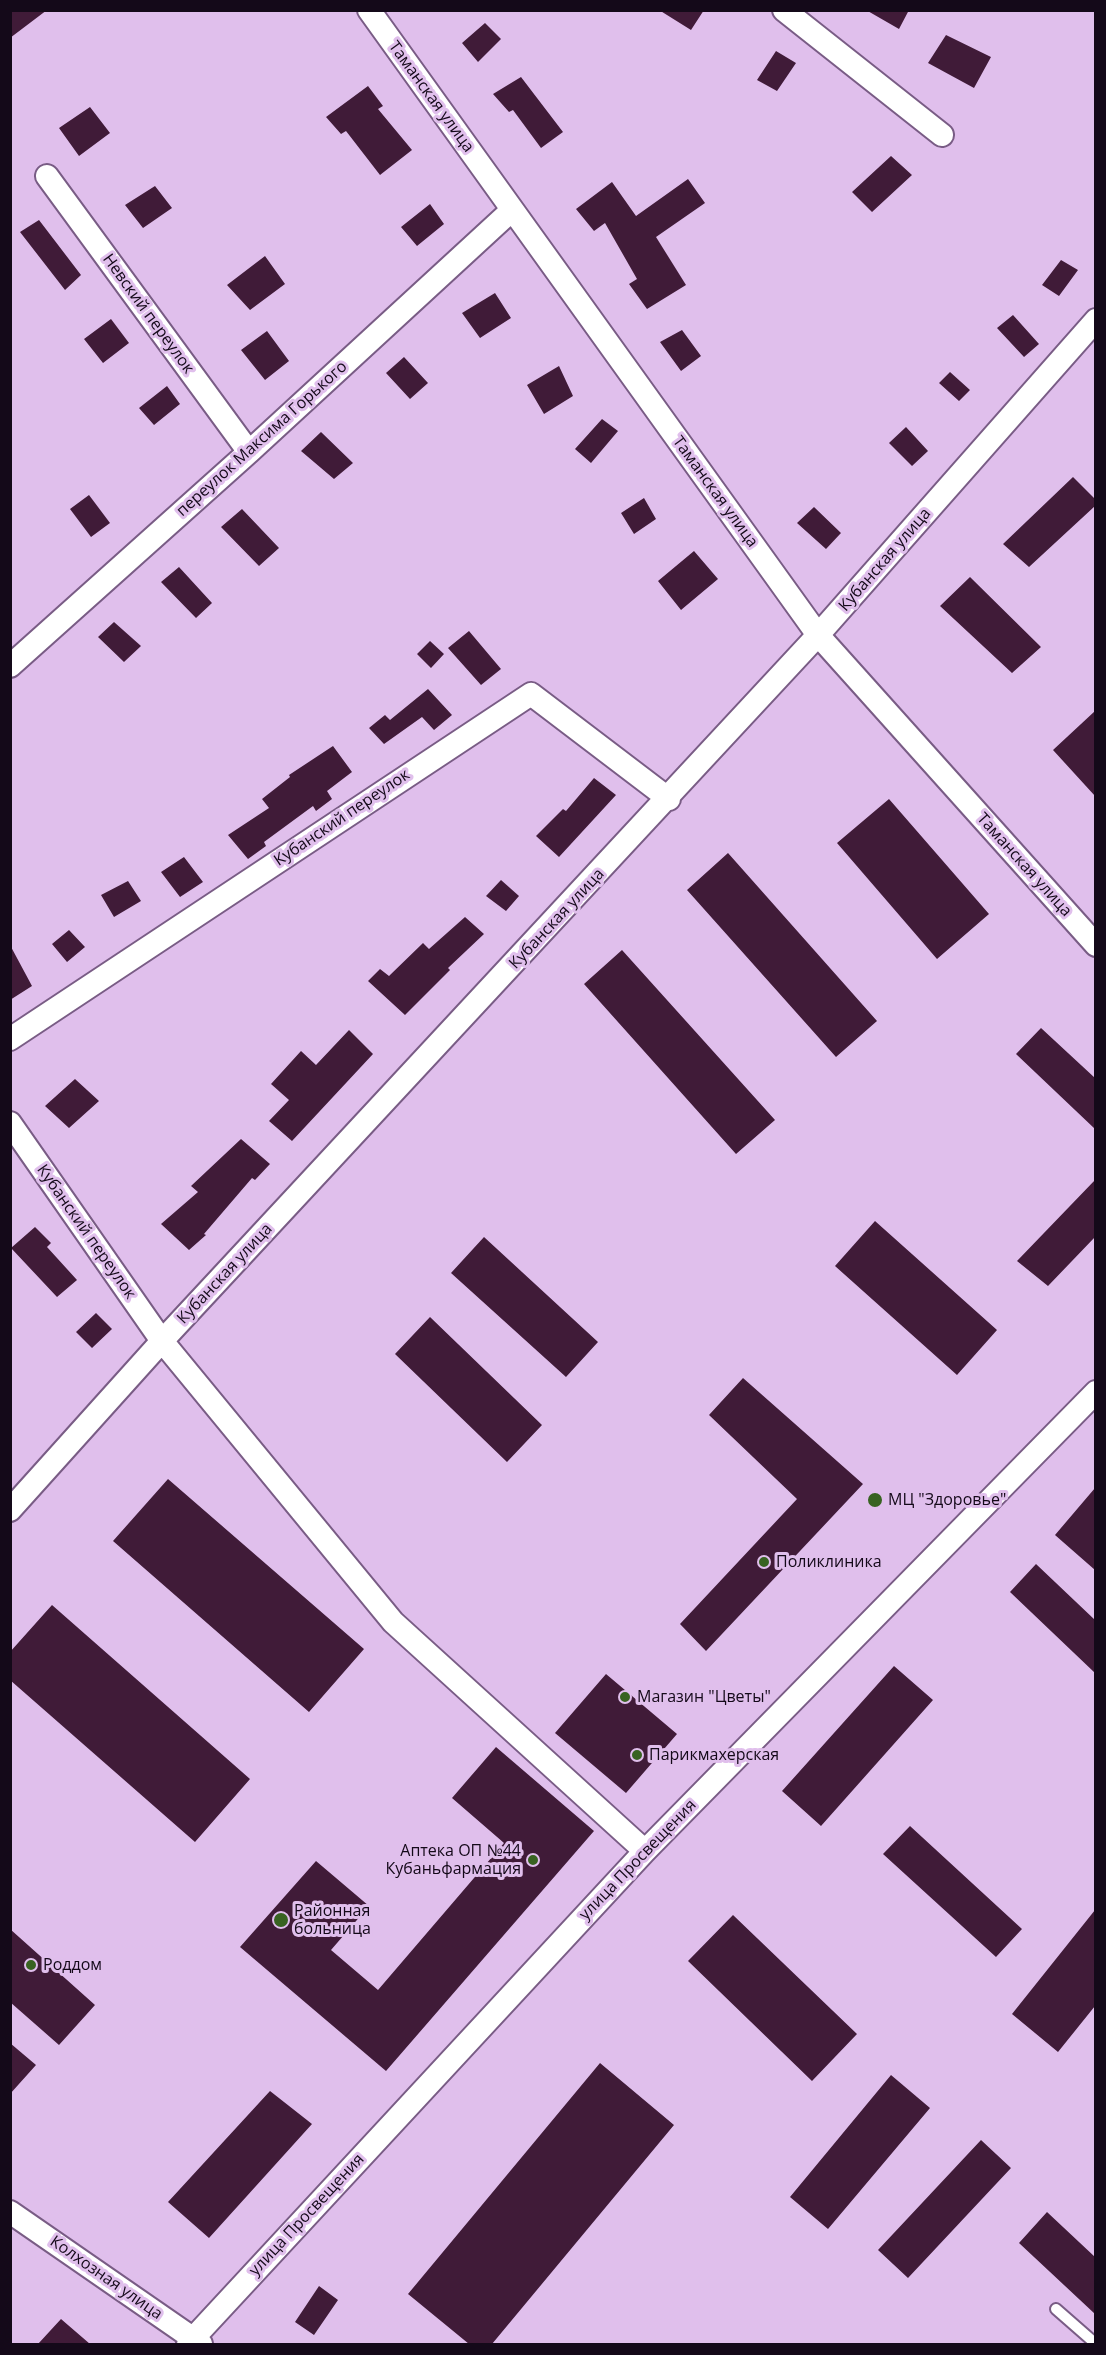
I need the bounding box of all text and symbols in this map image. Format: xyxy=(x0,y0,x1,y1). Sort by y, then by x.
street label: Таманская улица xyxy=(384,38,478,156)
street label: Невский переулок xyxy=(98,250,198,378)
street label: переулок Максима Горького xyxy=(173,357,351,521)
street label: Таманская улица xyxy=(668,433,762,551)
street label: Кубанская улица xyxy=(835,504,935,616)
street label: Кубанский переулок xyxy=(271,765,413,871)
street label: Таманская улица xyxy=(973,809,1075,921)
street label: Кубанская улица xyxy=(506,865,608,973)
street label: Кубанский переулок xyxy=(32,1161,140,1303)
street label: Кубанская улица xyxy=(174,1220,276,1328)
place label: МЦ "Здоровье" xyxy=(888,1490,1006,1510)
marker: МЦ "Здоровье" xyxy=(866,1491,884,1509)
place label: Поликлиника xyxy=(776,1552,882,1572)
marker: Поликлиника xyxy=(757,1555,771,1569)
place label: Магазин "Цветы" xyxy=(637,1687,771,1707)
marker: Магазин "Цветы" xyxy=(618,1690,632,1704)
place label: Парикмахерская xyxy=(649,1745,779,1765)
marker: Парикмахерская xyxy=(630,1748,644,1762)
street label: улица Просвещения xyxy=(576,1796,700,1924)
place label: Аптека ОП №44 Кубаньфармация xyxy=(385,1841,521,1879)
marker: Аптека ОП №44 Кубаньфармация xyxy=(526,1853,540,1867)
place label: Районная больница xyxy=(294,1901,371,1939)
marker: Районная больница xyxy=(272,1911,290,1929)
place label: Роддом xyxy=(43,1955,102,1975)
marker: Роддом xyxy=(24,1958,38,1972)
street label: улица Просвещения xyxy=(245,2150,369,2280)
street label: Колхозная улица xyxy=(46,2232,166,2324)

